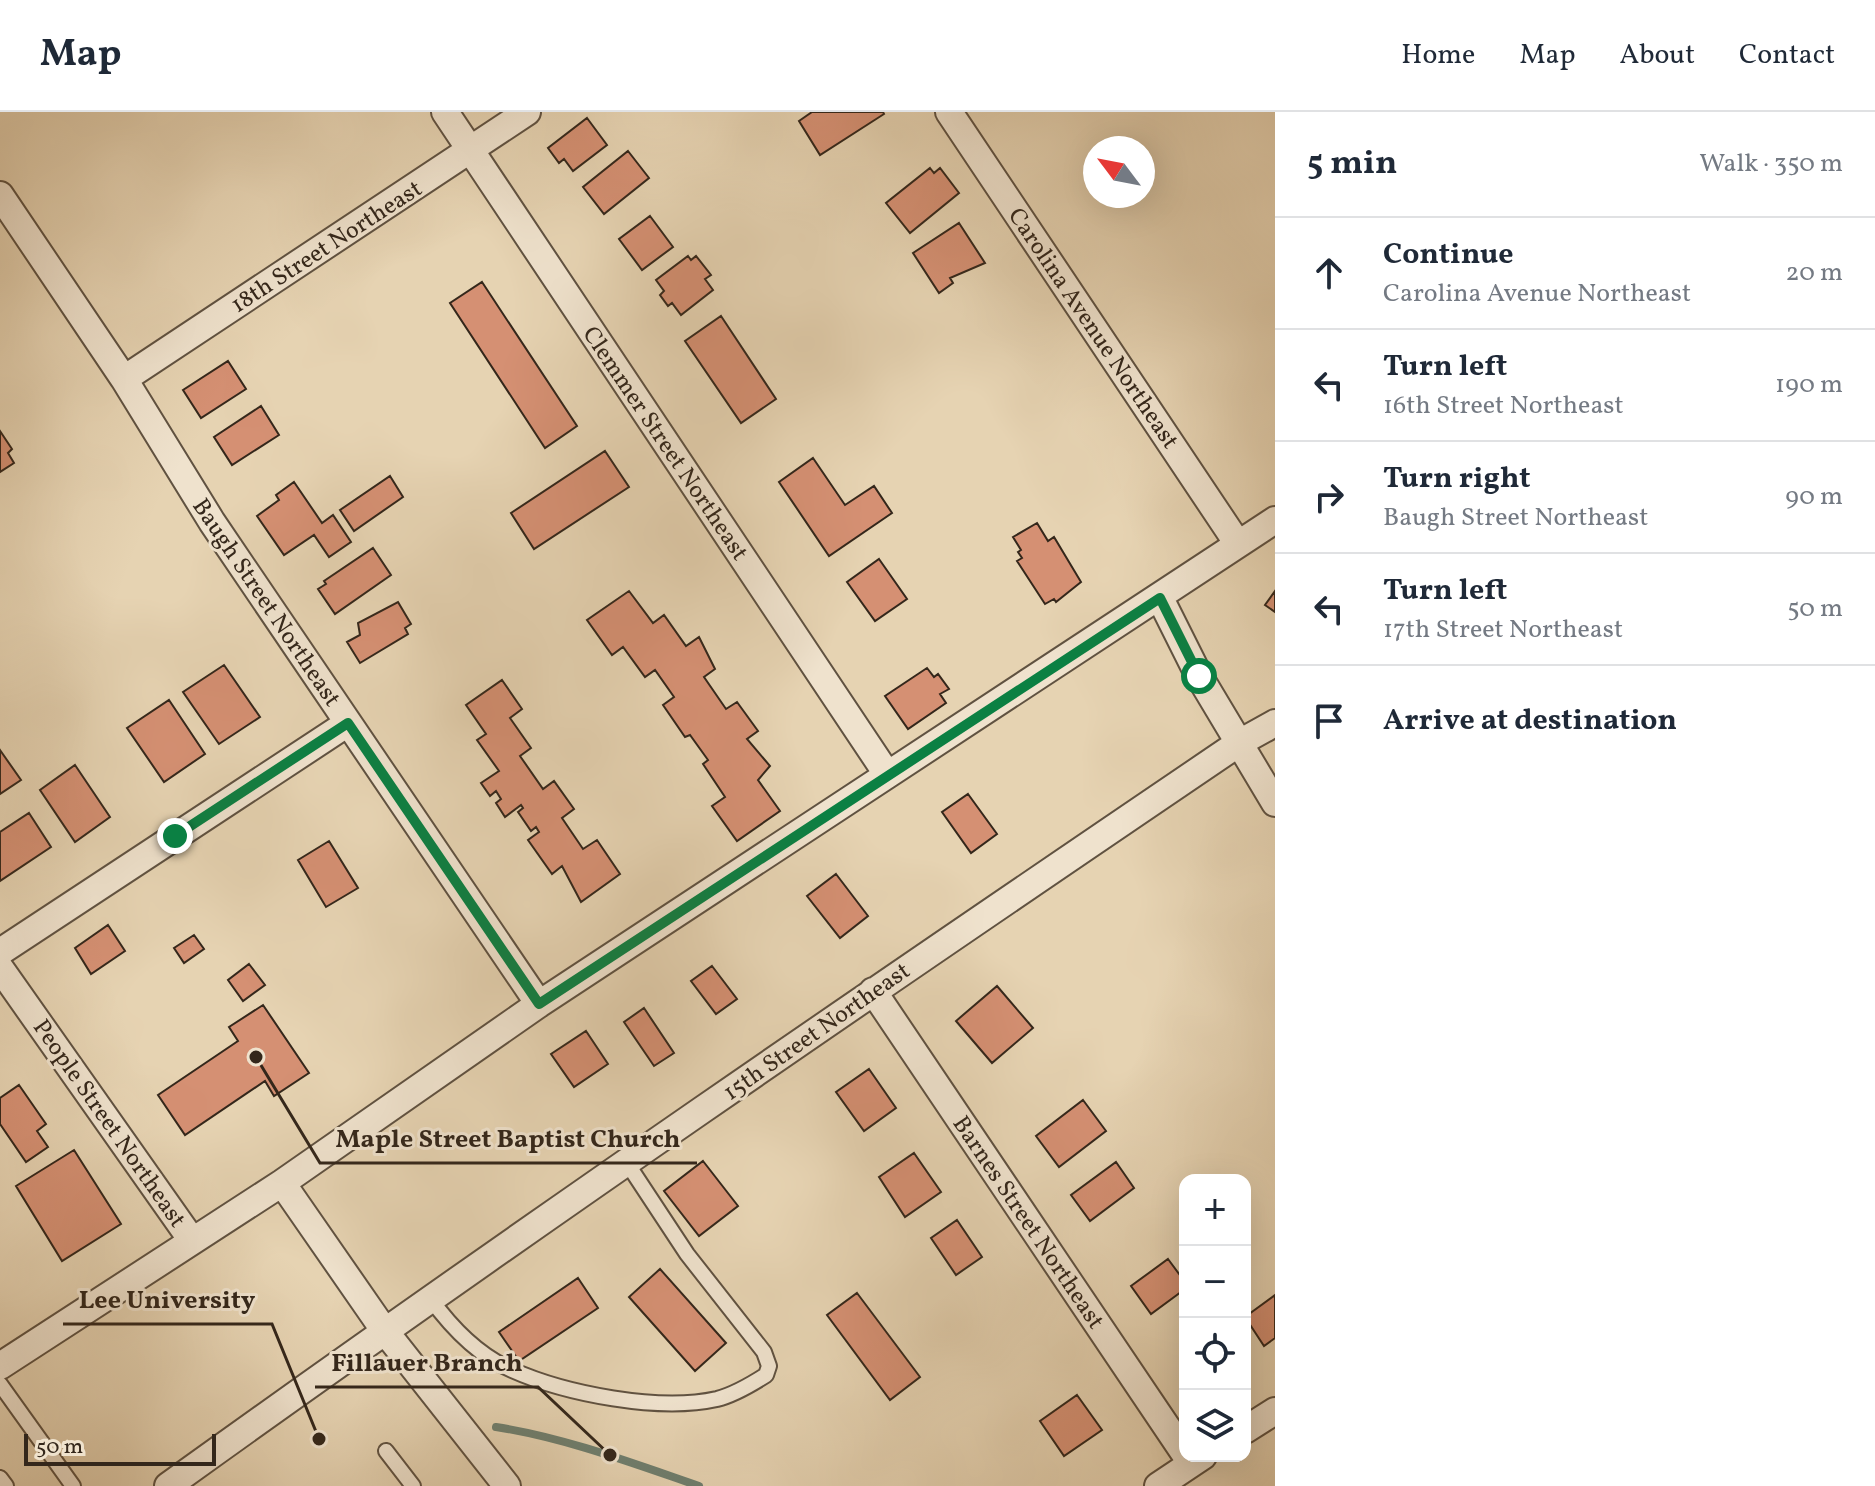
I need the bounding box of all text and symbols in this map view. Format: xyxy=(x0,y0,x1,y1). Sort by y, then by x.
text: Map xyxy=(40,29,121,82)
text: Home xyxy=(1401,36,1475,75)
text: Map xyxy=(1519,36,1575,75)
text: About xyxy=(1619,36,1695,75)
text: Contact xyxy=(1739,36,1835,75)
north arrow xyxy=(1083,136,1155,208)
text: 5 min xyxy=(1307,141,1397,188)
text: Walk · 350 m xyxy=(1699,146,1843,182)
street label: 18th Street Northeast xyxy=(225,173,429,322)
street label: Carolina Avenue Northeast xyxy=(999,202,1186,457)
text: Continue xyxy=(1383,234,1514,276)
icon: ahead xyxy=(1307,251,1351,295)
text: 20 m xyxy=(1785,255,1843,291)
text: Carolina Avenue Northeast xyxy=(1383,276,1691,312)
street label: Clemmer Street Northeast xyxy=(573,320,756,568)
text: Turn left xyxy=(1383,346,1507,388)
icon: left xyxy=(1307,363,1351,407)
text: 190 m xyxy=(1775,367,1843,403)
text: 16th Street Northeast xyxy=(1383,388,1624,424)
text: Turn right xyxy=(1383,458,1531,500)
icon: right xyxy=(1307,475,1351,519)
text: 90 m xyxy=(1785,479,1843,515)
street label: Baugh Street Northeast xyxy=(183,492,348,714)
text: Baugh Street Northeast xyxy=(1383,500,1648,536)
text: Turn left xyxy=(1383,570,1507,612)
icon: left xyxy=(1307,587,1351,631)
text: 50 m xyxy=(1787,591,1843,627)
text: 17th Street Northeast xyxy=(1383,612,1623,648)
route start xyxy=(1181,658,1217,694)
icon: arrive xyxy=(1307,699,1351,743)
text: Arrive at destination xyxy=(1383,700,1677,742)
route end xyxy=(157,818,193,854)
street label: 15th Street Northeast xyxy=(717,955,918,1110)
street label: People Street Northeast xyxy=(23,1013,193,1235)
street label: Barnes Street Northeast xyxy=(943,1110,1112,1337)
callout: Maple Street Baptist Church xyxy=(320,1113,697,1163)
text: Maple Street Baptist Church xyxy=(335,1122,681,1158)
map controls xyxy=(1179,1174,1251,1462)
button: + xyxy=(1179,1174,1251,1246)
button: − xyxy=(1179,1246,1251,1318)
callout: Lee University xyxy=(63,1274,272,1324)
text: Lee University xyxy=(79,1283,256,1319)
button: locate xyxy=(1179,1318,1251,1390)
callout: Fillauer Branch xyxy=(315,1337,538,1387)
text: Fillauer Branch xyxy=(331,1346,523,1382)
button: layers xyxy=(1179,1390,1251,1462)
scale bar xyxy=(24,1430,216,1466)
text: 50 m xyxy=(36,1432,83,1463)

